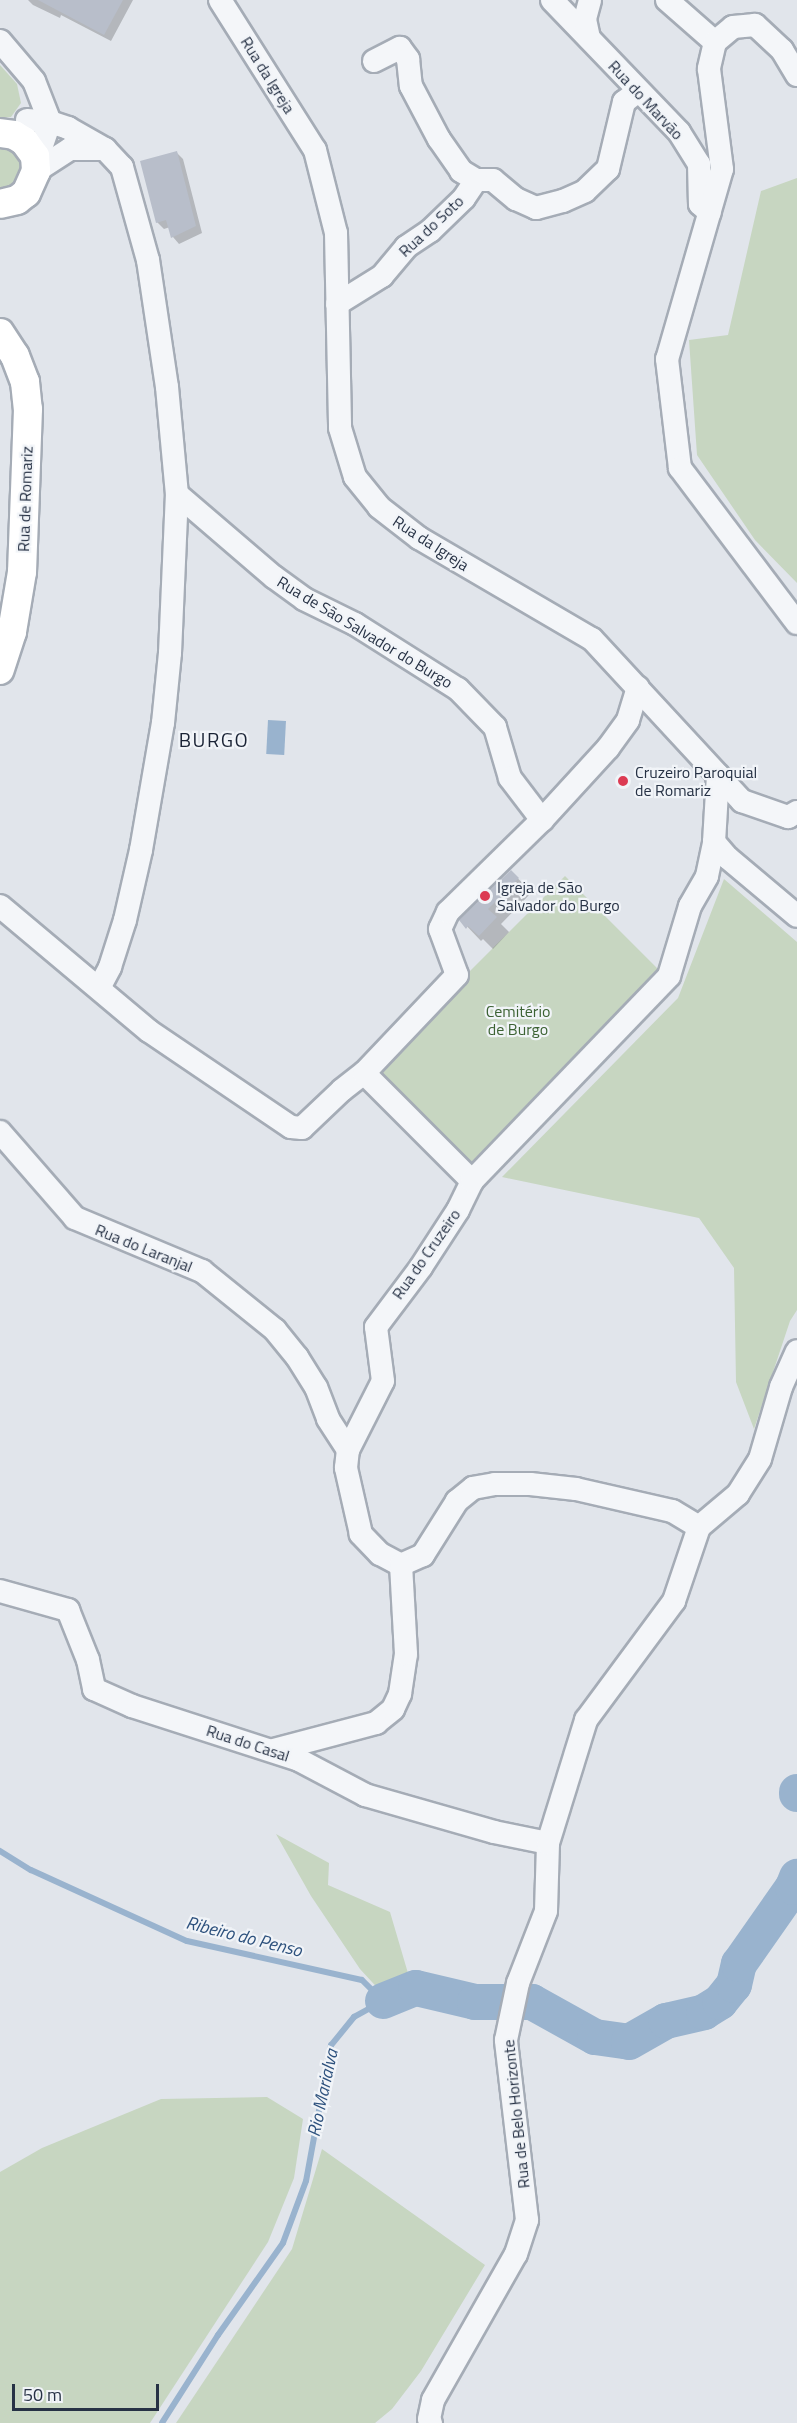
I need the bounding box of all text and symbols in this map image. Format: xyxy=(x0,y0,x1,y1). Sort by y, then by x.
street label: Rua da Igreja xyxy=(237,33,299,117)
street label: Rua do Marvão xyxy=(604,56,688,144)
street label: Rua do Soto xyxy=(395,191,467,261)
street label: Rua de Romariz xyxy=(14,446,36,552)
street label: Rua da Igreja xyxy=(389,511,473,575)
street label: Rua de São Salvador do Burgo xyxy=(274,572,456,692)
district label: BURGO xyxy=(179,727,249,751)
place label: Cruzeiro Paroquial de Romariz xyxy=(635,762,757,800)
marker: Cruzeiro Paroquial de Romariz xyxy=(616,774,630,788)
place label: Igreja de São Salvador do Burgo xyxy=(497,877,620,915)
marker: Igreja de São Salvador do Burgo xyxy=(478,889,492,903)
park label: Cemitério de Burgo xyxy=(486,1001,550,1039)
street label: Rua do Cruzeiro xyxy=(388,1205,464,1303)
street label: Rua do Laranjal xyxy=(93,1220,195,1276)
street label: Rua do Casal xyxy=(204,1721,292,1765)
water label: Ribeiro do Penso xyxy=(184,1912,304,1962)
street label: Rua de Belo Horizonte xyxy=(499,2039,533,2189)
water label: Rio Marialva xyxy=(303,2047,343,2139)
scale bar xyxy=(15,2372,162,2410)
text: 50 m xyxy=(23,2381,62,2408)

